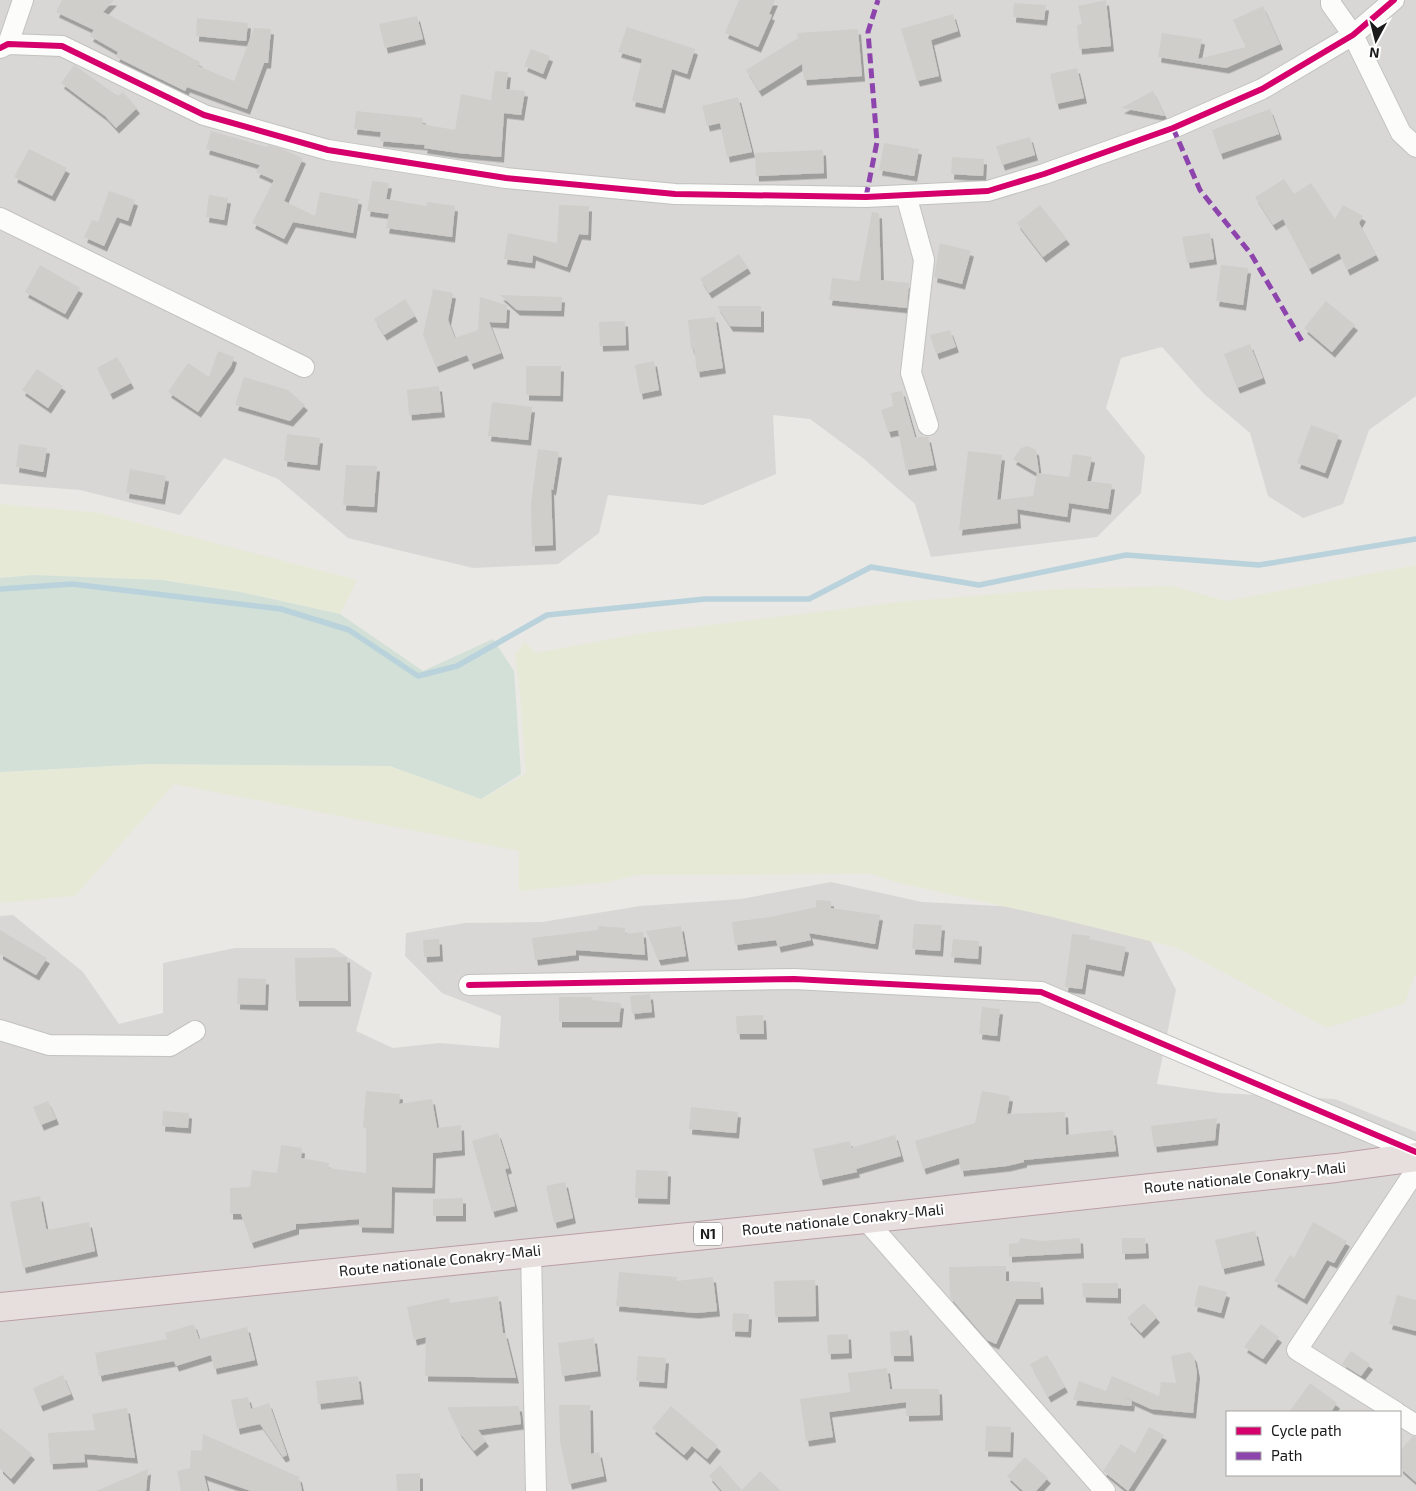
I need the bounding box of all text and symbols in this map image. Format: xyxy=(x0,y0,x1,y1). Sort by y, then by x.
north arrow xyxy=(1351,15,1401,65)
text: N xyxy=(1368,44,1380,62)
street label: Route nationale Conakry-Mali xyxy=(1143,1157,1347,1197)
street label: Route nationale Conakry-Mali xyxy=(741,1199,945,1239)
road number: N1 xyxy=(694,1222,722,1246)
street label: Route nationale Conakry-Mali xyxy=(338,1240,542,1280)
legend xyxy=(1226,1411,1401,1476)
text: Cycle path xyxy=(1271,1421,1342,1439)
text: Path xyxy=(1271,1446,1302,1464)

